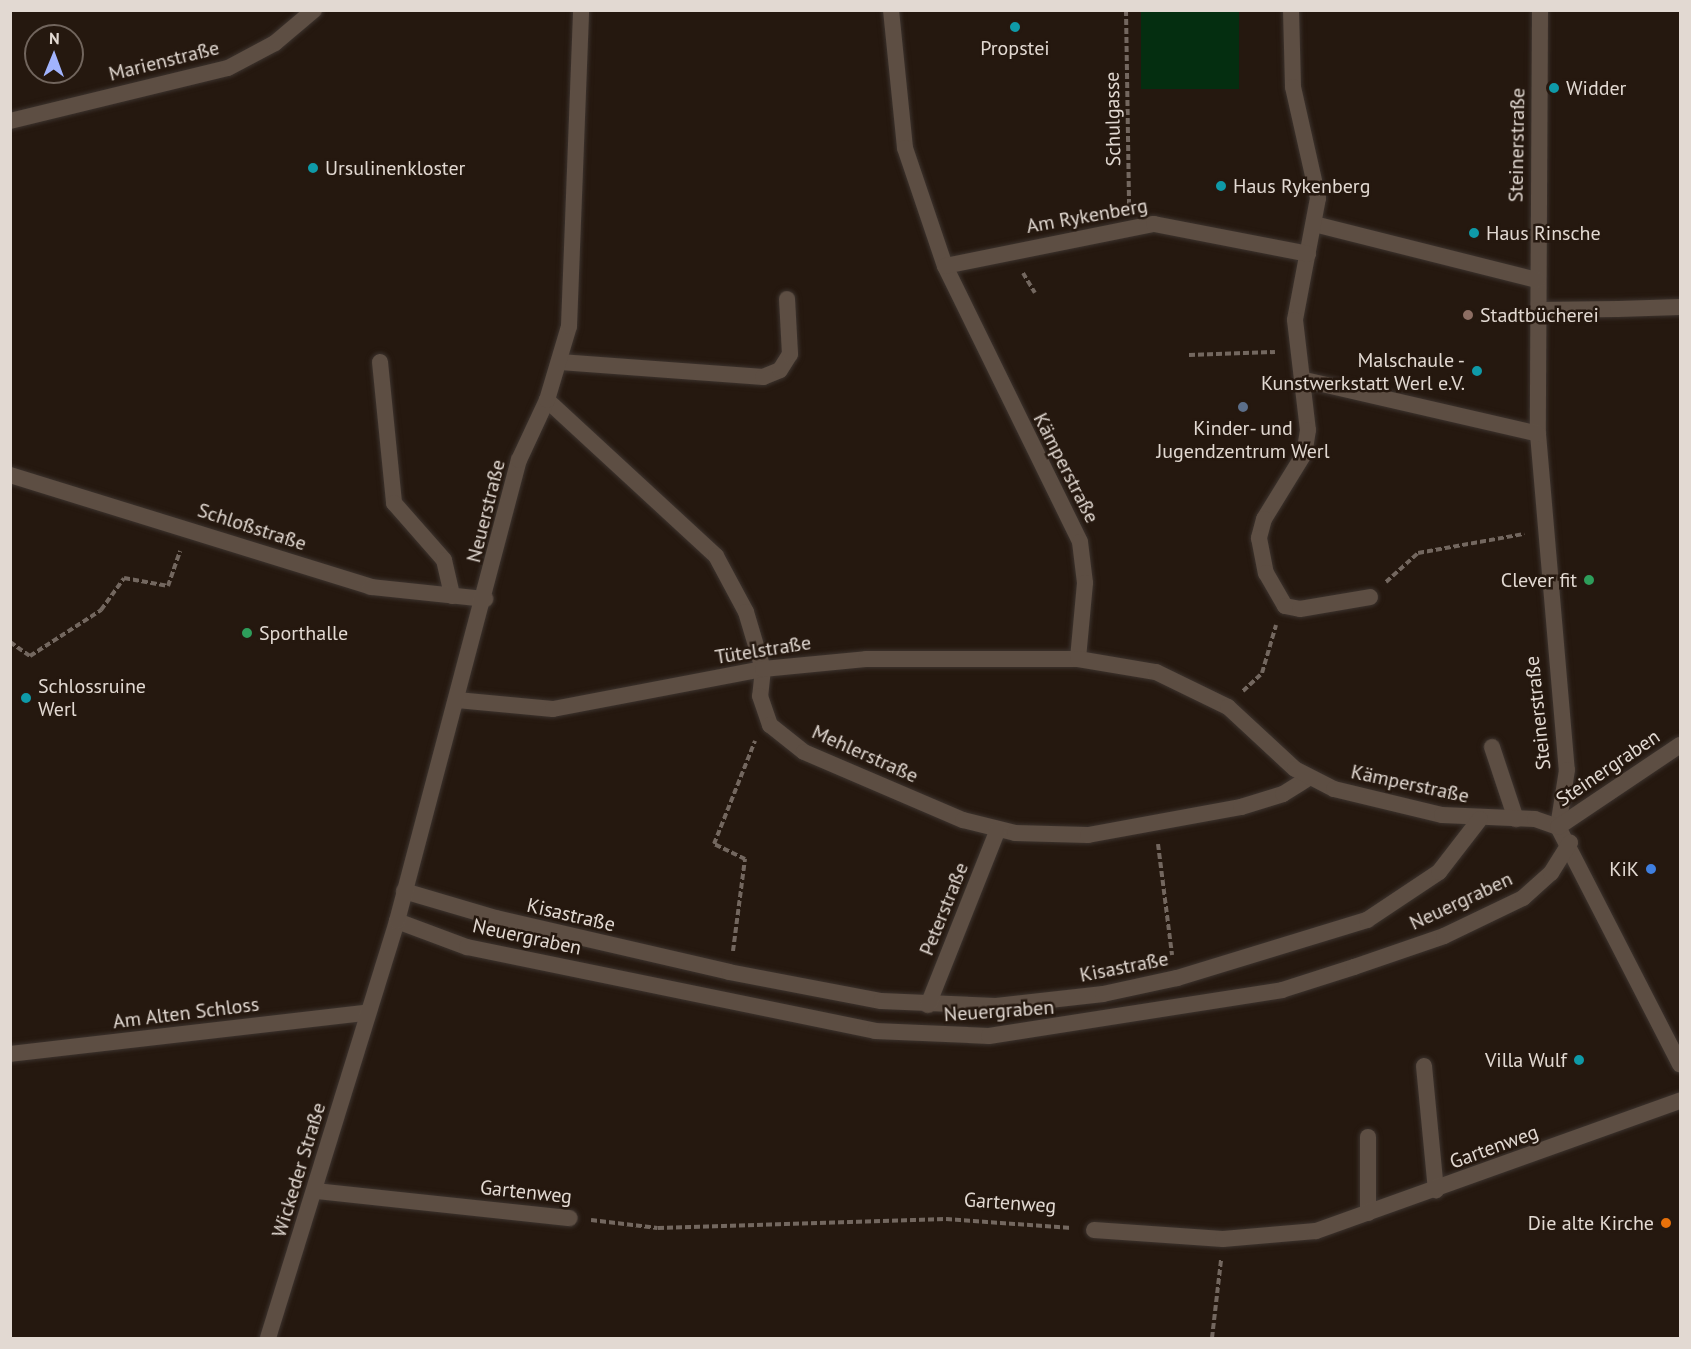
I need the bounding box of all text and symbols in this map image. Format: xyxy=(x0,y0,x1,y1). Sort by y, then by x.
marker: Propstei xyxy=(1008,20,1022,34)
north arrow xyxy=(24,24,84,84)
text: N xyxy=(49,28,60,48)
street label: Marienstraße xyxy=(106,36,222,86)
place label: Propstei xyxy=(980,36,1050,60)
street label: Schulgasse xyxy=(1100,71,1126,167)
place label: Widder xyxy=(1566,76,1626,100)
marker: Widder xyxy=(1547,81,1561,95)
street label: Steinerstraße xyxy=(1504,88,1530,202)
place label: Ursulinenkloster xyxy=(325,156,465,180)
marker: Ursulinenkloster xyxy=(306,161,320,175)
place label: Haus Rykenberg xyxy=(1233,174,1370,198)
marker: Haus Rykenberg xyxy=(1214,179,1228,193)
street label: Am Rykenberg xyxy=(1024,194,1150,238)
place label: Haus Rinsche xyxy=(1486,221,1601,245)
marker: Haus Rinsche xyxy=(1467,226,1481,240)
place label: Stadtbücherei xyxy=(1480,303,1599,327)
marker: Stadtbücherei xyxy=(1461,308,1475,322)
place label: Malschaule - Kunstwerkstatt Werl e.V. xyxy=(1261,348,1465,395)
marker: Malschaule - Kunstwerkstatt Werl e.V. xyxy=(1470,364,1484,378)
marker: Kinder- und Jugendzentrum Werl xyxy=(1236,400,1250,414)
street label: Kämperstraße xyxy=(1028,409,1104,527)
place label: Kinder- und Jugendzentrum Werl xyxy=(1156,416,1330,463)
street label: Neuerstraße xyxy=(462,457,510,565)
street label: Schloßstraße xyxy=(195,498,309,556)
place label: Clever fit xyxy=(1501,568,1577,592)
marker: Clever fit xyxy=(1582,573,1596,587)
place label: Sporthalle xyxy=(259,621,348,645)
marker: Sporthalle xyxy=(240,626,254,640)
street label: Tütelstraße xyxy=(713,631,813,669)
street label: Steinerstraße xyxy=(1520,655,1556,771)
place label: Schlossruine Werl xyxy=(38,674,146,721)
marker: Schlossruine Werl xyxy=(19,691,33,705)
street label: Mehlerstraße xyxy=(808,720,922,788)
street label: Steinergraben xyxy=(1552,725,1664,811)
street label: Kämperstraße xyxy=(1349,760,1471,808)
place label: KiK xyxy=(1609,857,1639,881)
street label: Peterstraße xyxy=(915,859,973,959)
marker: KiK xyxy=(1644,862,1658,876)
street label: Neuergraben xyxy=(1406,867,1516,935)
street label: Kisastraße xyxy=(525,893,617,937)
street label: Neuergraben xyxy=(470,914,584,960)
street label: Kisastraße xyxy=(1078,947,1170,987)
street label: Am Alten Schloss xyxy=(111,992,261,1034)
street label: Neuergraben xyxy=(943,995,1055,1027)
place label: Villa Wulf xyxy=(1485,1048,1567,1072)
marker: Villa Wulf xyxy=(1572,1053,1586,1067)
street label: Wickeder Straße xyxy=(267,1100,331,1240)
street label: Gartenweg xyxy=(1446,1120,1542,1174)
street label: Gartenweg xyxy=(479,1175,573,1209)
street label: Gartenweg xyxy=(963,1188,1057,1218)
place label: Die alte Kirche xyxy=(1528,1211,1654,1235)
marker: Die alte Kirche xyxy=(1659,1216,1673,1230)

